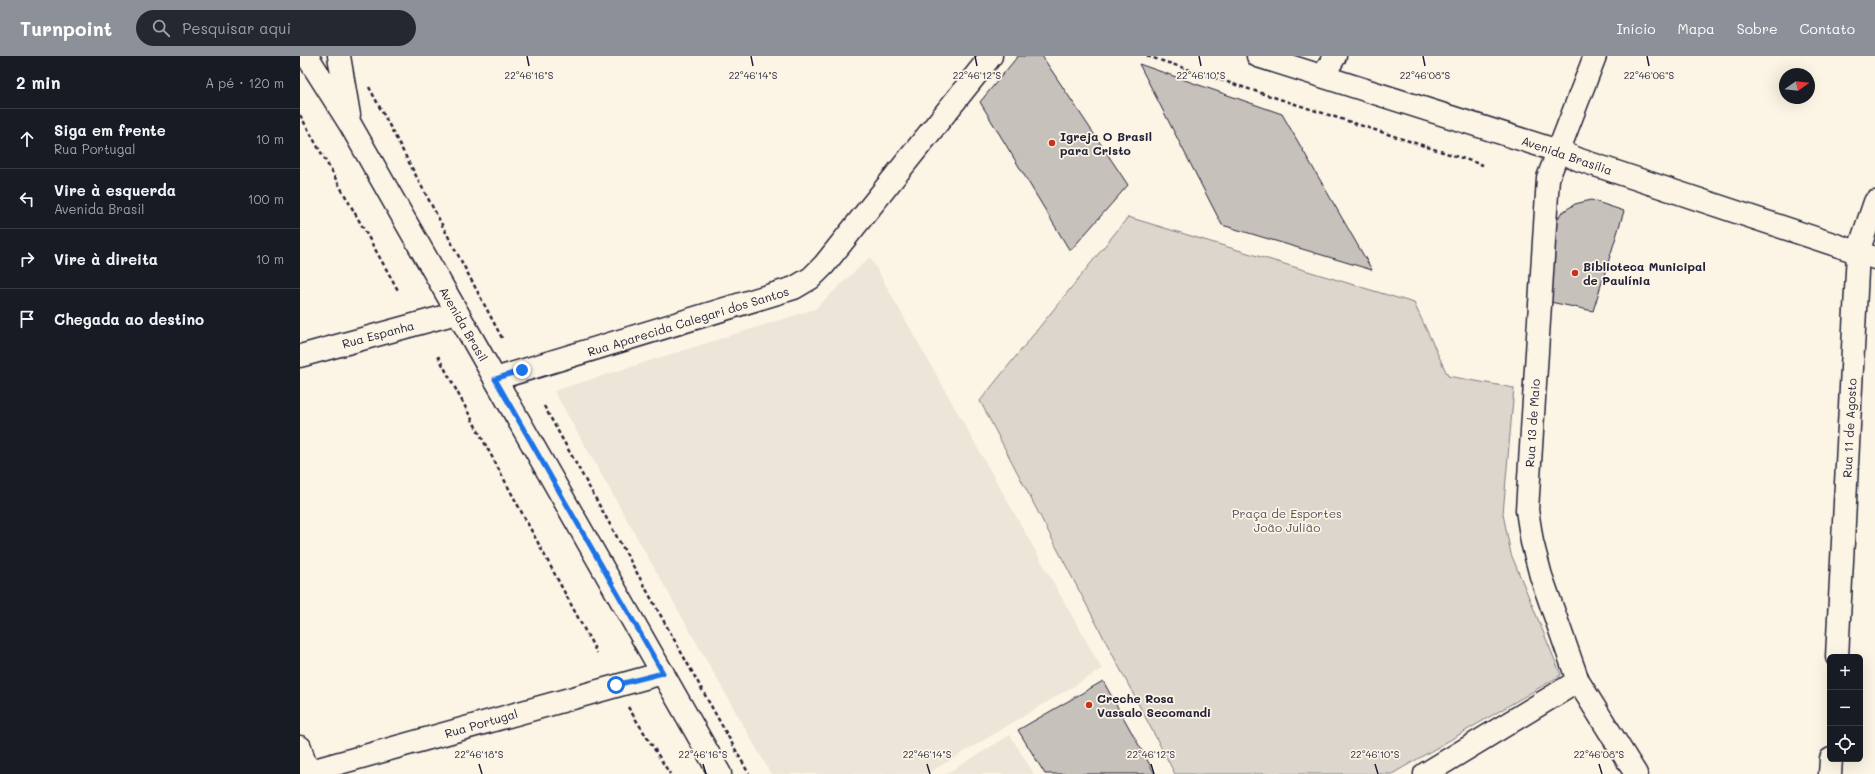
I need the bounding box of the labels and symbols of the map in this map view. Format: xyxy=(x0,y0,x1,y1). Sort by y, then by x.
text: 22°46'16"S xyxy=(505,68,554,82)
text: 22°46'14"S xyxy=(729,68,778,82)
text: 22°46'12"S xyxy=(953,68,1002,82)
text: 22°46'10"S xyxy=(1177,68,1226,82)
text: 22°46'08"S xyxy=(1400,68,1451,82)
text: 22°46'06"S xyxy=(1624,68,1675,82)
north arrow xyxy=(1779,68,1815,104)
place label: Igreja O Brasil para Cristo xyxy=(1060,128,1152,158)
street label: Avenida Brasília xyxy=(1520,132,1614,178)
marker: Igreja O Brasil para Cristo xyxy=(1047,138,1057,148)
place label: Biblioteca Municipal de Paulínia xyxy=(1583,258,1706,288)
marker: Biblioteca Municipal de Paulínia xyxy=(1570,268,1580,278)
street label: Rua Aparecida Calegari dos Santos xyxy=(585,283,791,359)
street label: Avenida Brasil xyxy=(436,284,492,364)
street label: Rua Espanha xyxy=(340,317,416,351)
route end xyxy=(513,361,531,379)
street label: Rua 13 de Maio xyxy=(1521,378,1543,468)
street label: Rua 11 de Agosto xyxy=(1838,378,1860,478)
park label: Praça de Esportes João Julião xyxy=(1232,505,1342,535)
route start xyxy=(607,676,625,694)
place label: Creche Rosa Vassalo Secomandi xyxy=(1097,690,1211,720)
marker: Creche Rosa Vassalo Secomandi xyxy=(1084,700,1094,710)
street label: Rua Portugal xyxy=(443,705,519,741)
text: 22°46'18"S xyxy=(455,747,504,761)
text: 22°46'16"S xyxy=(679,747,728,761)
text: 22°46'14"S xyxy=(903,747,952,761)
text: 22°46'12"S xyxy=(1127,747,1176,761)
text: 22°46'10"S xyxy=(1351,747,1400,761)
text: 22°46'08"S xyxy=(1574,747,1625,761)

